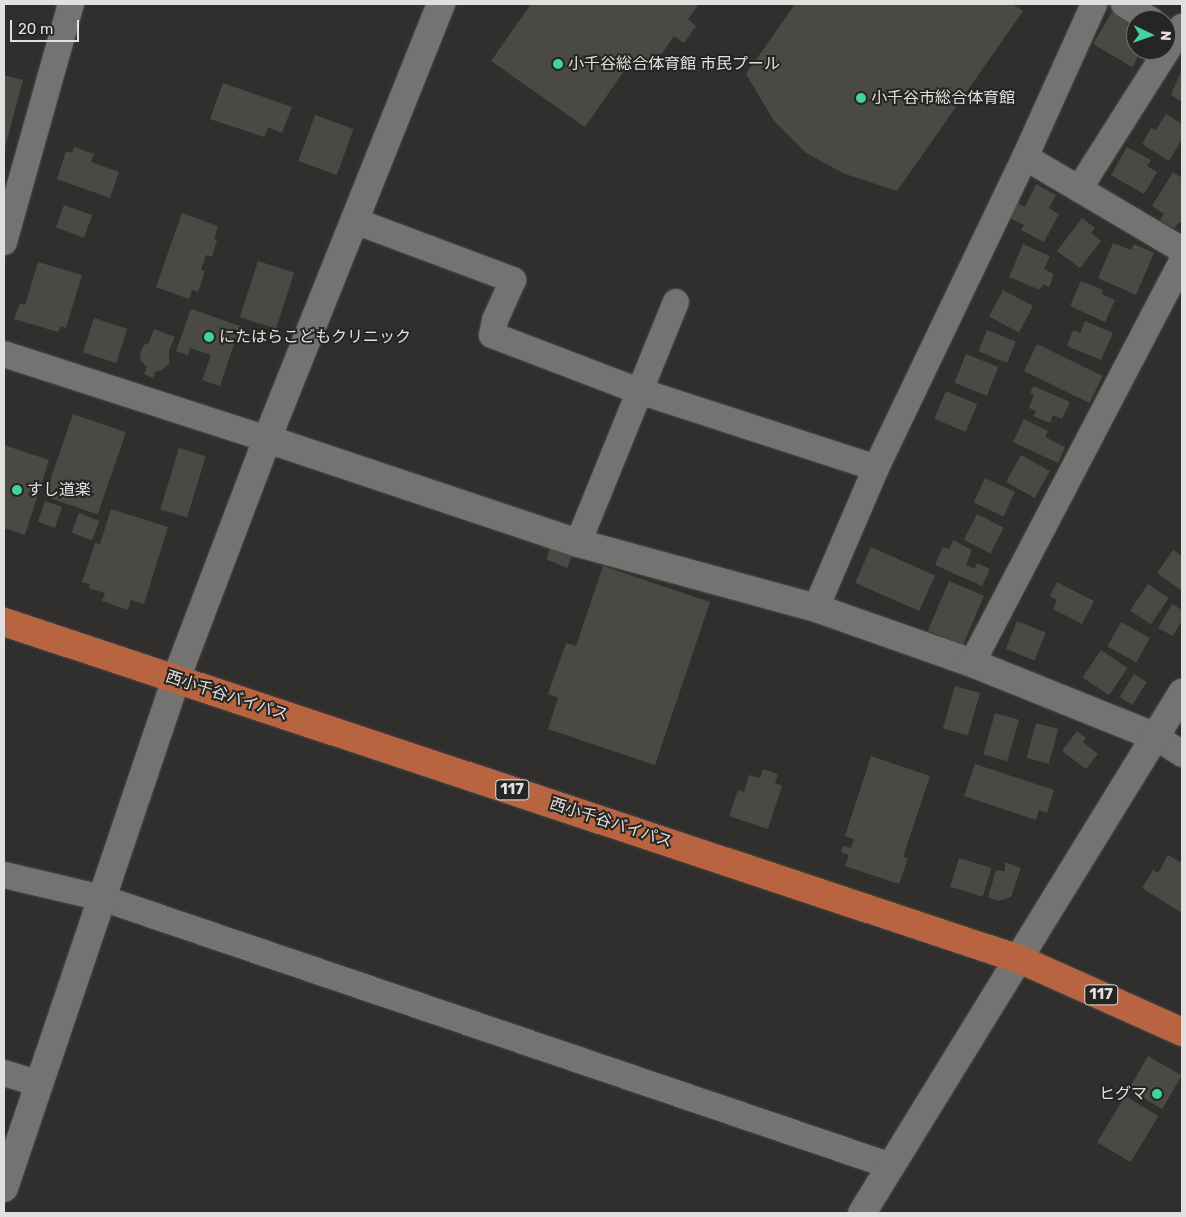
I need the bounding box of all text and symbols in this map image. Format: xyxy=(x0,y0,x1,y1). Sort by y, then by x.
scale bar xyxy=(12,10,81,42)
north arrow xyxy=(1126,10,1176,60)
text: 20 m xyxy=(18,20,53,38)
text: N xyxy=(1157,30,1174,41)
place label: 小千谷総合体育館 市民プール xyxy=(568,54,780,74)
marker: 小千谷総合体育館 市民プール xyxy=(552,58,564,70)
place label: 小千谷市総合体育館 xyxy=(871,88,1015,108)
marker: 小千谷市総合体育館 xyxy=(855,92,867,104)
place label: にたはらこどもクリニック xyxy=(219,327,411,347)
marker: にたはらこどもクリニック xyxy=(203,331,215,343)
place label: すし道楽 xyxy=(27,480,91,500)
marker: すし道楽 xyxy=(11,484,23,496)
street label: 西小千谷バイパス xyxy=(163,667,291,725)
road number: 117 xyxy=(494,778,530,802)
street label: 西小千谷バイパス xyxy=(547,794,675,852)
road number: 117 xyxy=(1084,982,1118,1008)
place label: ヒグマ xyxy=(1099,1084,1147,1104)
marker: ヒグマ xyxy=(1151,1088,1163,1100)

